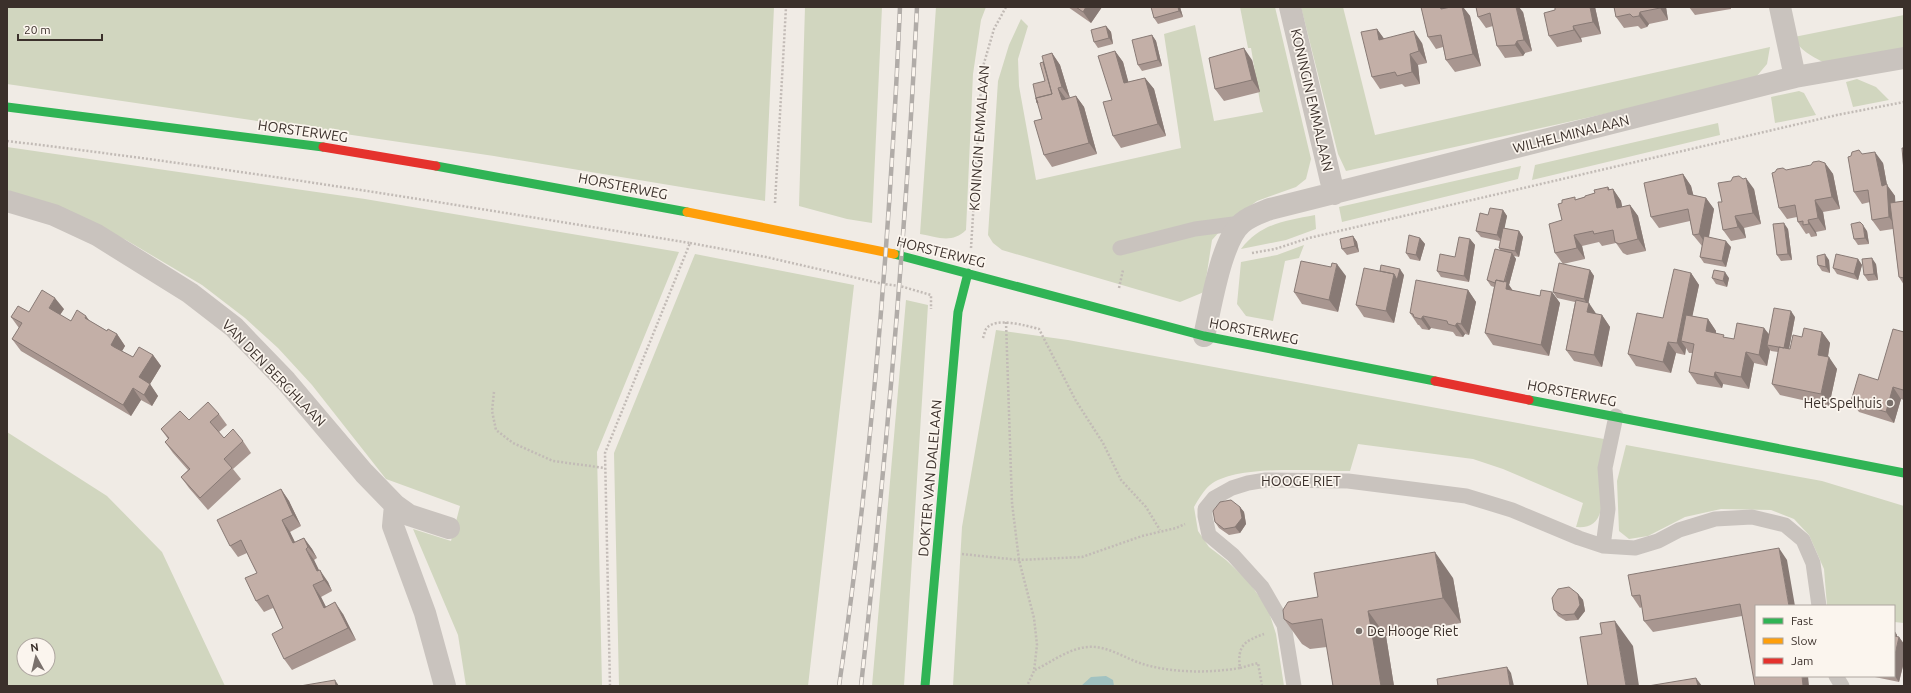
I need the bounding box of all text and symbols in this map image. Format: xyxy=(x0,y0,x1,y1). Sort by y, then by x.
scale bar xyxy=(18,16,102,42)
text: 20 m xyxy=(24,23,51,36)
street label: KONINGIN EMMALAAN xyxy=(1288,27,1336,173)
street label: KONINGIN EMMALAAN xyxy=(966,65,992,211)
street label: WILHELMINALAAN xyxy=(1511,112,1631,156)
street label: HORSTERWEG xyxy=(257,117,349,145)
street label: HORSTERWEG xyxy=(577,169,669,203)
street label: HORSTERWEG xyxy=(895,233,987,271)
street label: HORSTERWEG xyxy=(1208,314,1300,348)
street label: VAN DEN BERGHLAAN xyxy=(219,316,329,430)
street label: HORSTERWEG xyxy=(1526,376,1618,410)
place label: Het Spelhuis xyxy=(1803,395,1882,411)
marker: Het Spelhuis xyxy=(1885,398,1895,408)
street label: DOKTER VAN DALELAAN xyxy=(915,399,945,557)
street label: HOOGE RIET xyxy=(1261,473,1341,489)
legend xyxy=(1755,605,1895,677)
text: Fast xyxy=(1791,614,1813,627)
place label: De Hooge Riet xyxy=(1367,623,1459,639)
marker: De Hooge Riet xyxy=(1354,626,1364,636)
text: Slow xyxy=(1791,634,1817,647)
north arrow xyxy=(16,637,56,677)
text: N xyxy=(30,641,40,654)
text: Jam xyxy=(1791,654,1813,667)

